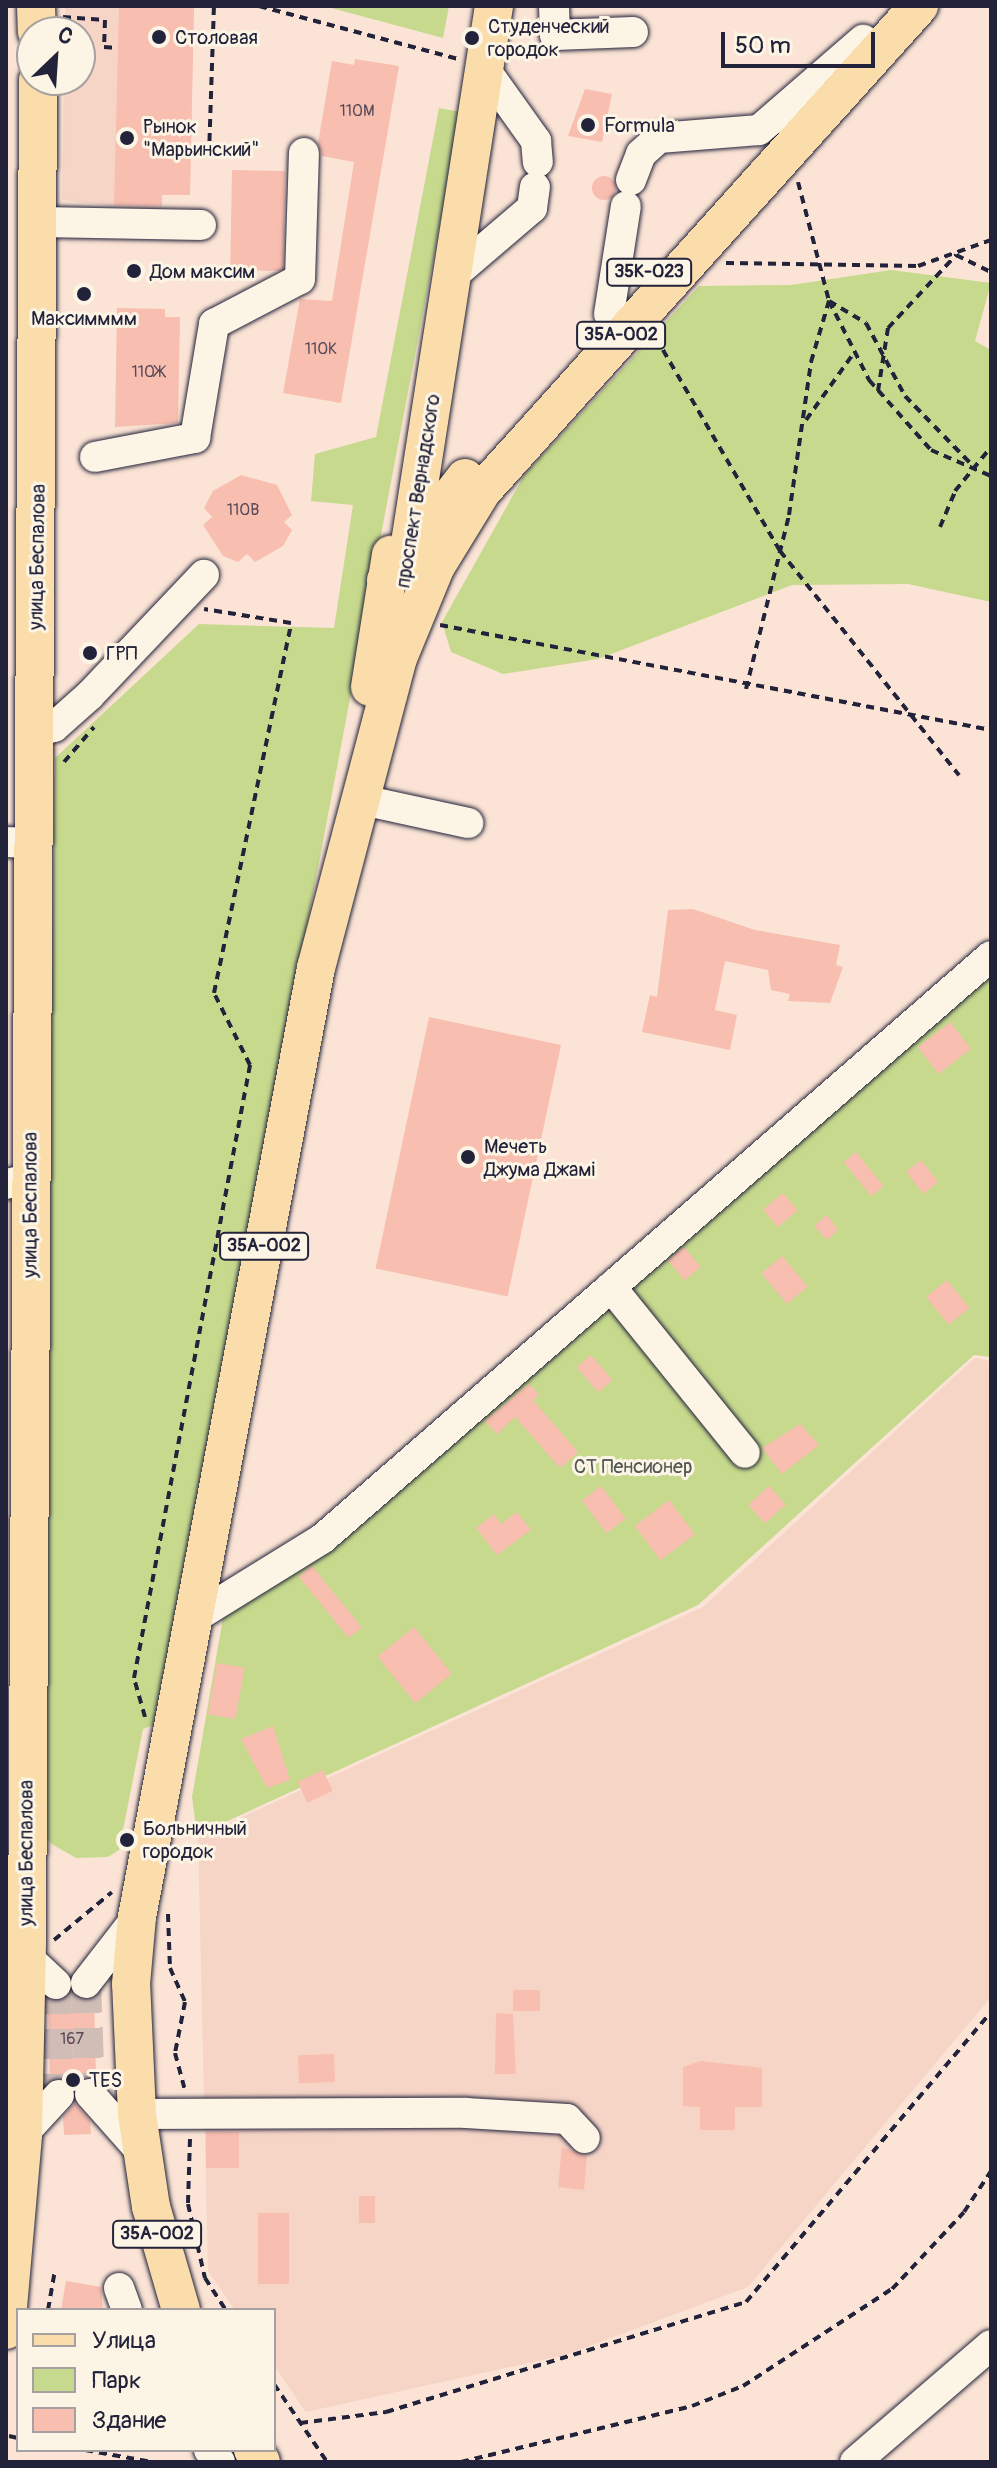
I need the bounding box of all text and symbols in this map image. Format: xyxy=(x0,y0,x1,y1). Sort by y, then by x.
place label: Студенческий городок xyxy=(488,14,610,61)
north arrow xyxy=(16,16,96,96)
scale bar xyxy=(725,16,879,66)
text: С xyxy=(53,21,77,52)
place label: Столовая xyxy=(175,25,258,49)
marker: Столовая xyxy=(150,28,168,46)
marker: Студенческий городок xyxy=(463,29,481,47)
text: 50 m xyxy=(735,31,791,60)
house number: 110М xyxy=(340,101,374,121)
place label: Formula xyxy=(604,113,675,137)
place label: Рынок "Марьинский" xyxy=(143,114,259,161)
marker: Formula xyxy=(579,116,597,134)
marker: Рынок "Марьинский" xyxy=(118,129,136,147)
road number: 35К-023 xyxy=(605,258,693,286)
place label: Дом максим xyxy=(150,259,255,283)
marker: Дом максим xyxy=(125,262,143,280)
marker: Максимммм xyxy=(75,285,93,303)
place label: Максимммм xyxy=(31,306,137,330)
road number: 35А-002 xyxy=(575,321,667,349)
house number: 110К xyxy=(305,339,337,359)
house number: 110Ж xyxy=(131,362,165,382)
street label: проспект Вернадского xyxy=(391,392,445,590)
street label: улица Беспалова xyxy=(24,484,50,630)
house number: 110В xyxy=(227,500,259,520)
place label: ГРП xyxy=(106,641,138,665)
marker: ГРП xyxy=(81,644,99,662)
street label: улица Беспалова xyxy=(18,1132,42,1278)
place label: Мечеть Джума Джамі xyxy=(484,1134,595,1181)
marker: Мечеть Джума Джамі xyxy=(459,1148,477,1166)
road number: 35А-002 xyxy=(218,1232,310,1260)
park label: СТ Пенсионер xyxy=(574,1454,692,1478)
street label: улица Беспалова xyxy=(14,1780,38,1926)
place label: Больничный городок xyxy=(143,1816,247,1863)
marker: Больничный городок xyxy=(118,1831,136,1849)
house number: 167 xyxy=(60,2029,84,2049)
place label: TES xyxy=(89,2068,122,2092)
marker: TES xyxy=(64,2071,82,2089)
road number: 35А-002 xyxy=(111,2220,203,2248)
legend xyxy=(16,2308,276,2452)
text: Улица xyxy=(92,2326,156,2355)
text: Парк xyxy=(92,2366,141,2395)
text: Здание xyxy=(92,2406,166,2435)

